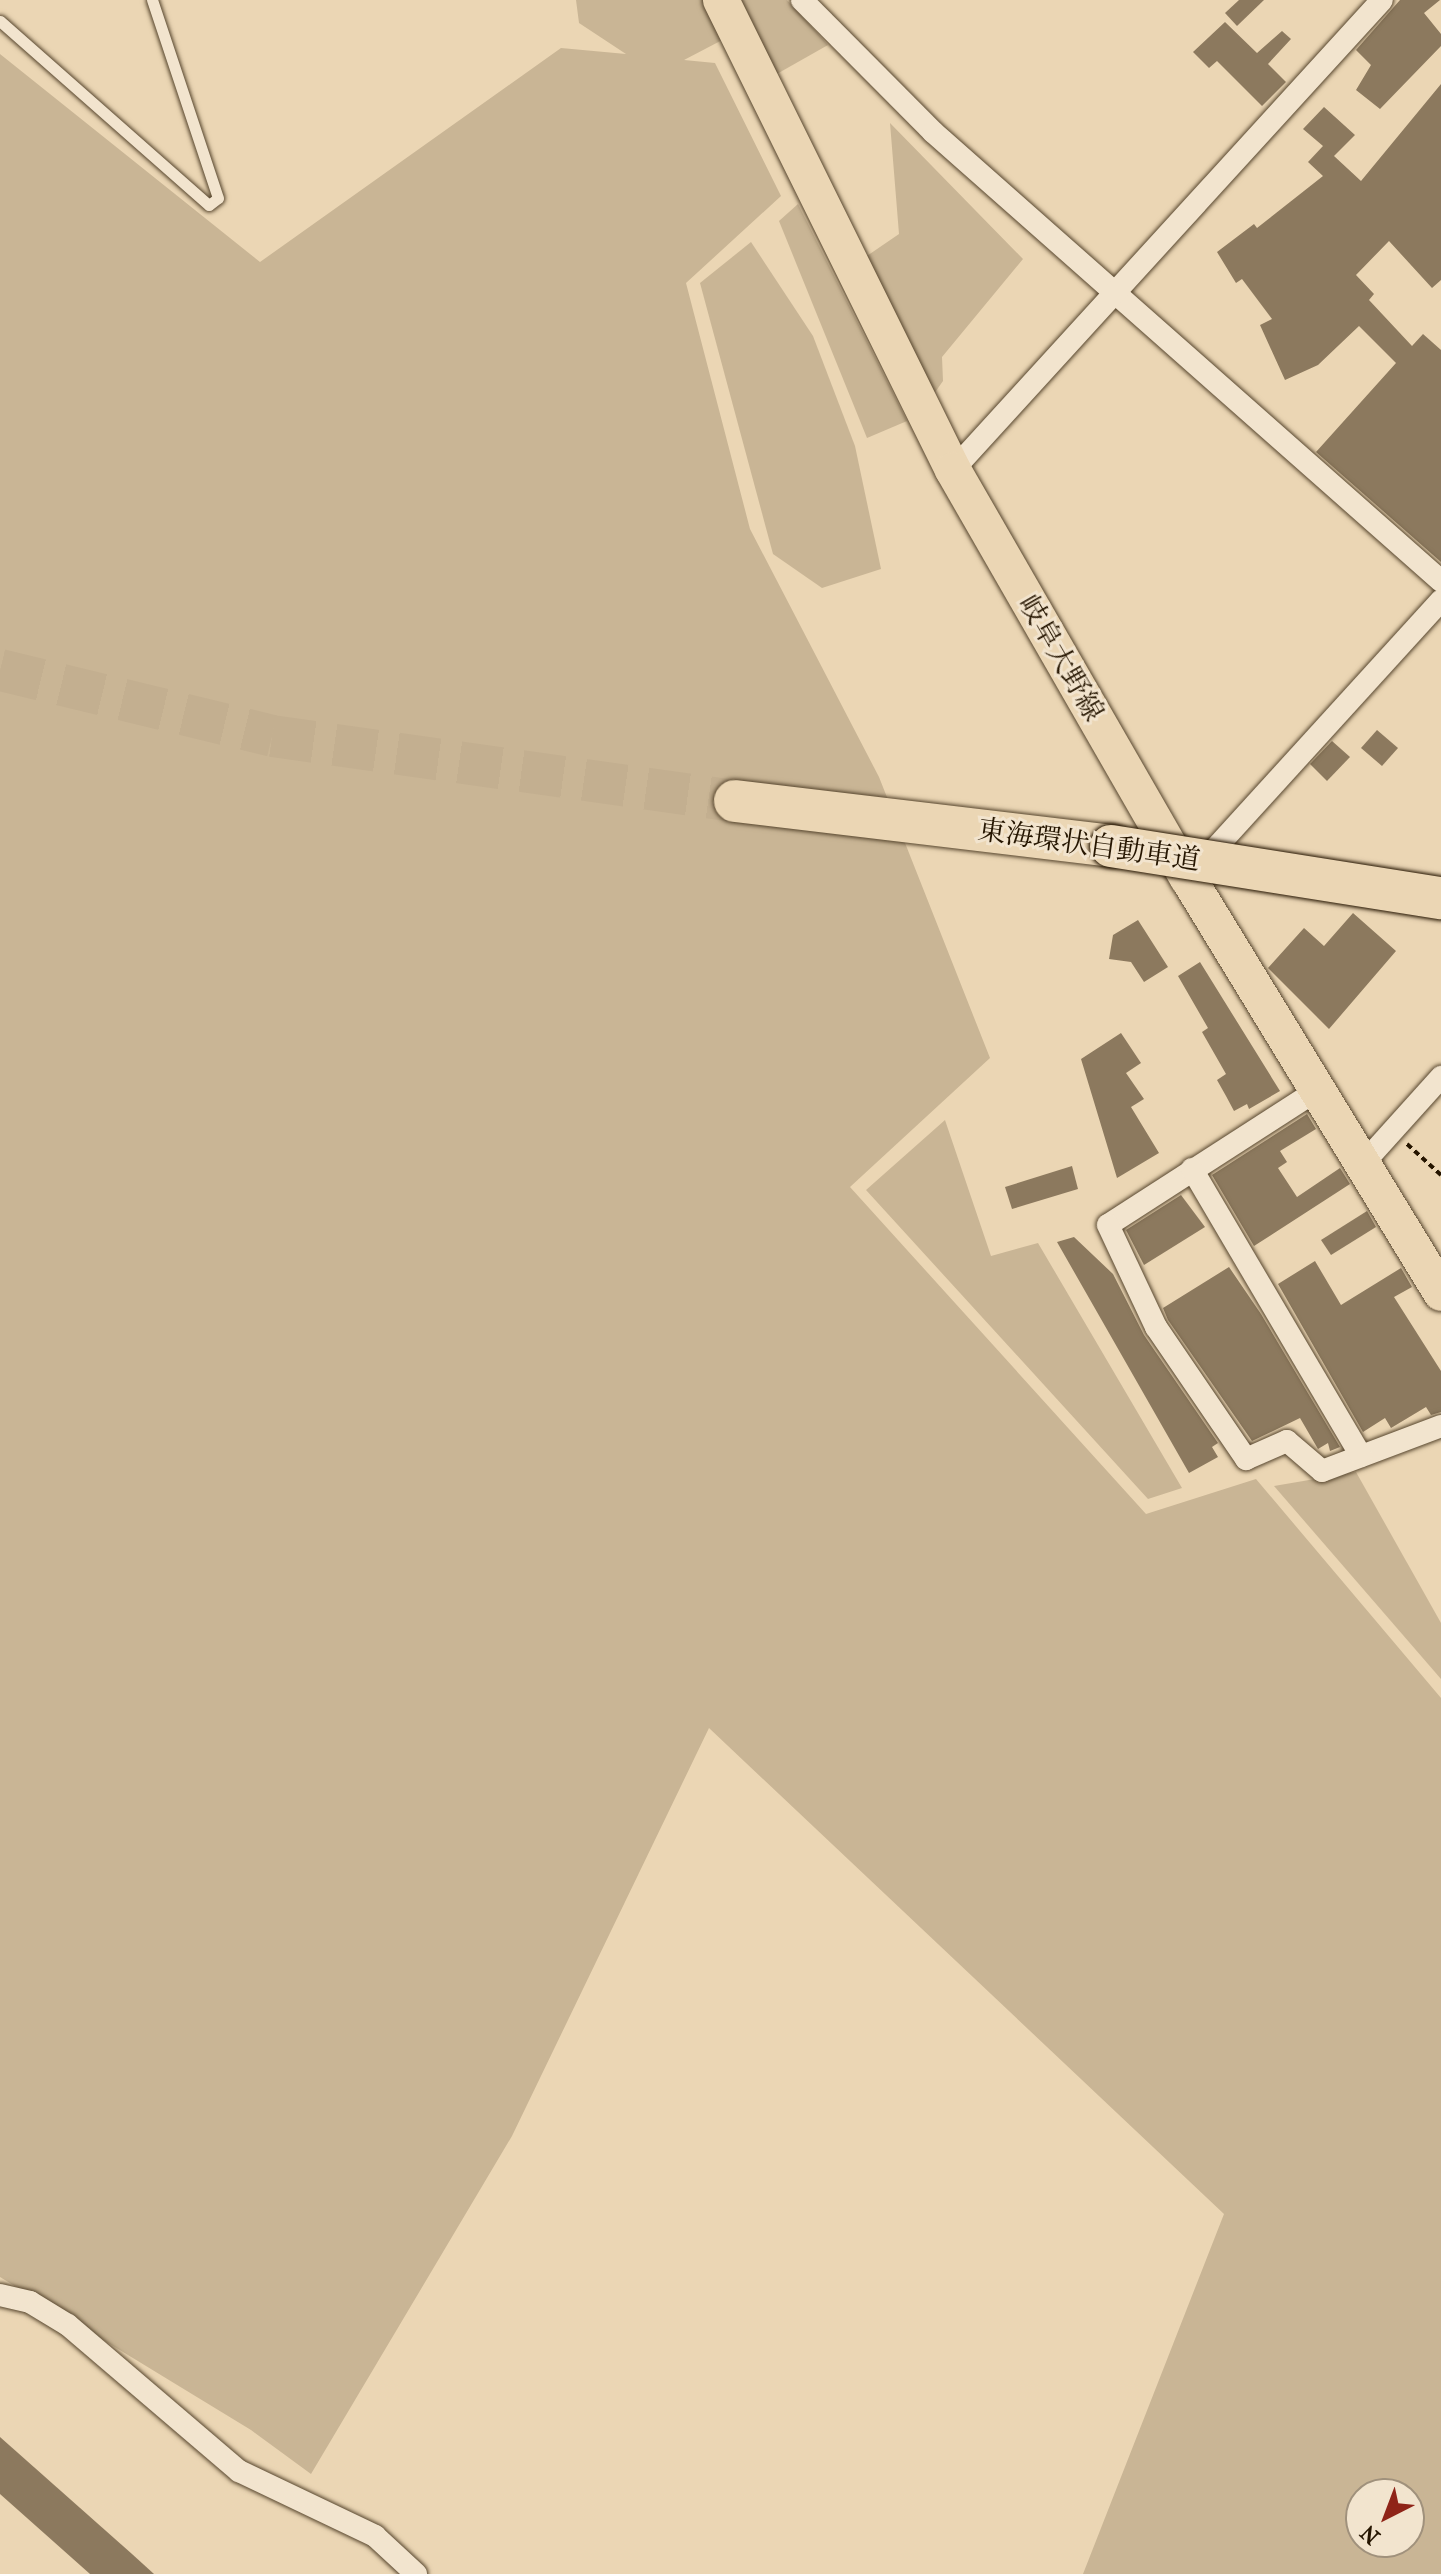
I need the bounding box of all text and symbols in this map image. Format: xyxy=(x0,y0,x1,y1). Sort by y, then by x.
street label: 岐阜大野線 xyxy=(1011,589,1111,727)
street label: 東海環状自動車道 xyxy=(976,813,1202,877)
north arrow xyxy=(1345,2478,1425,2558)
text: N xyxy=(1355,2519,1385,2550)

